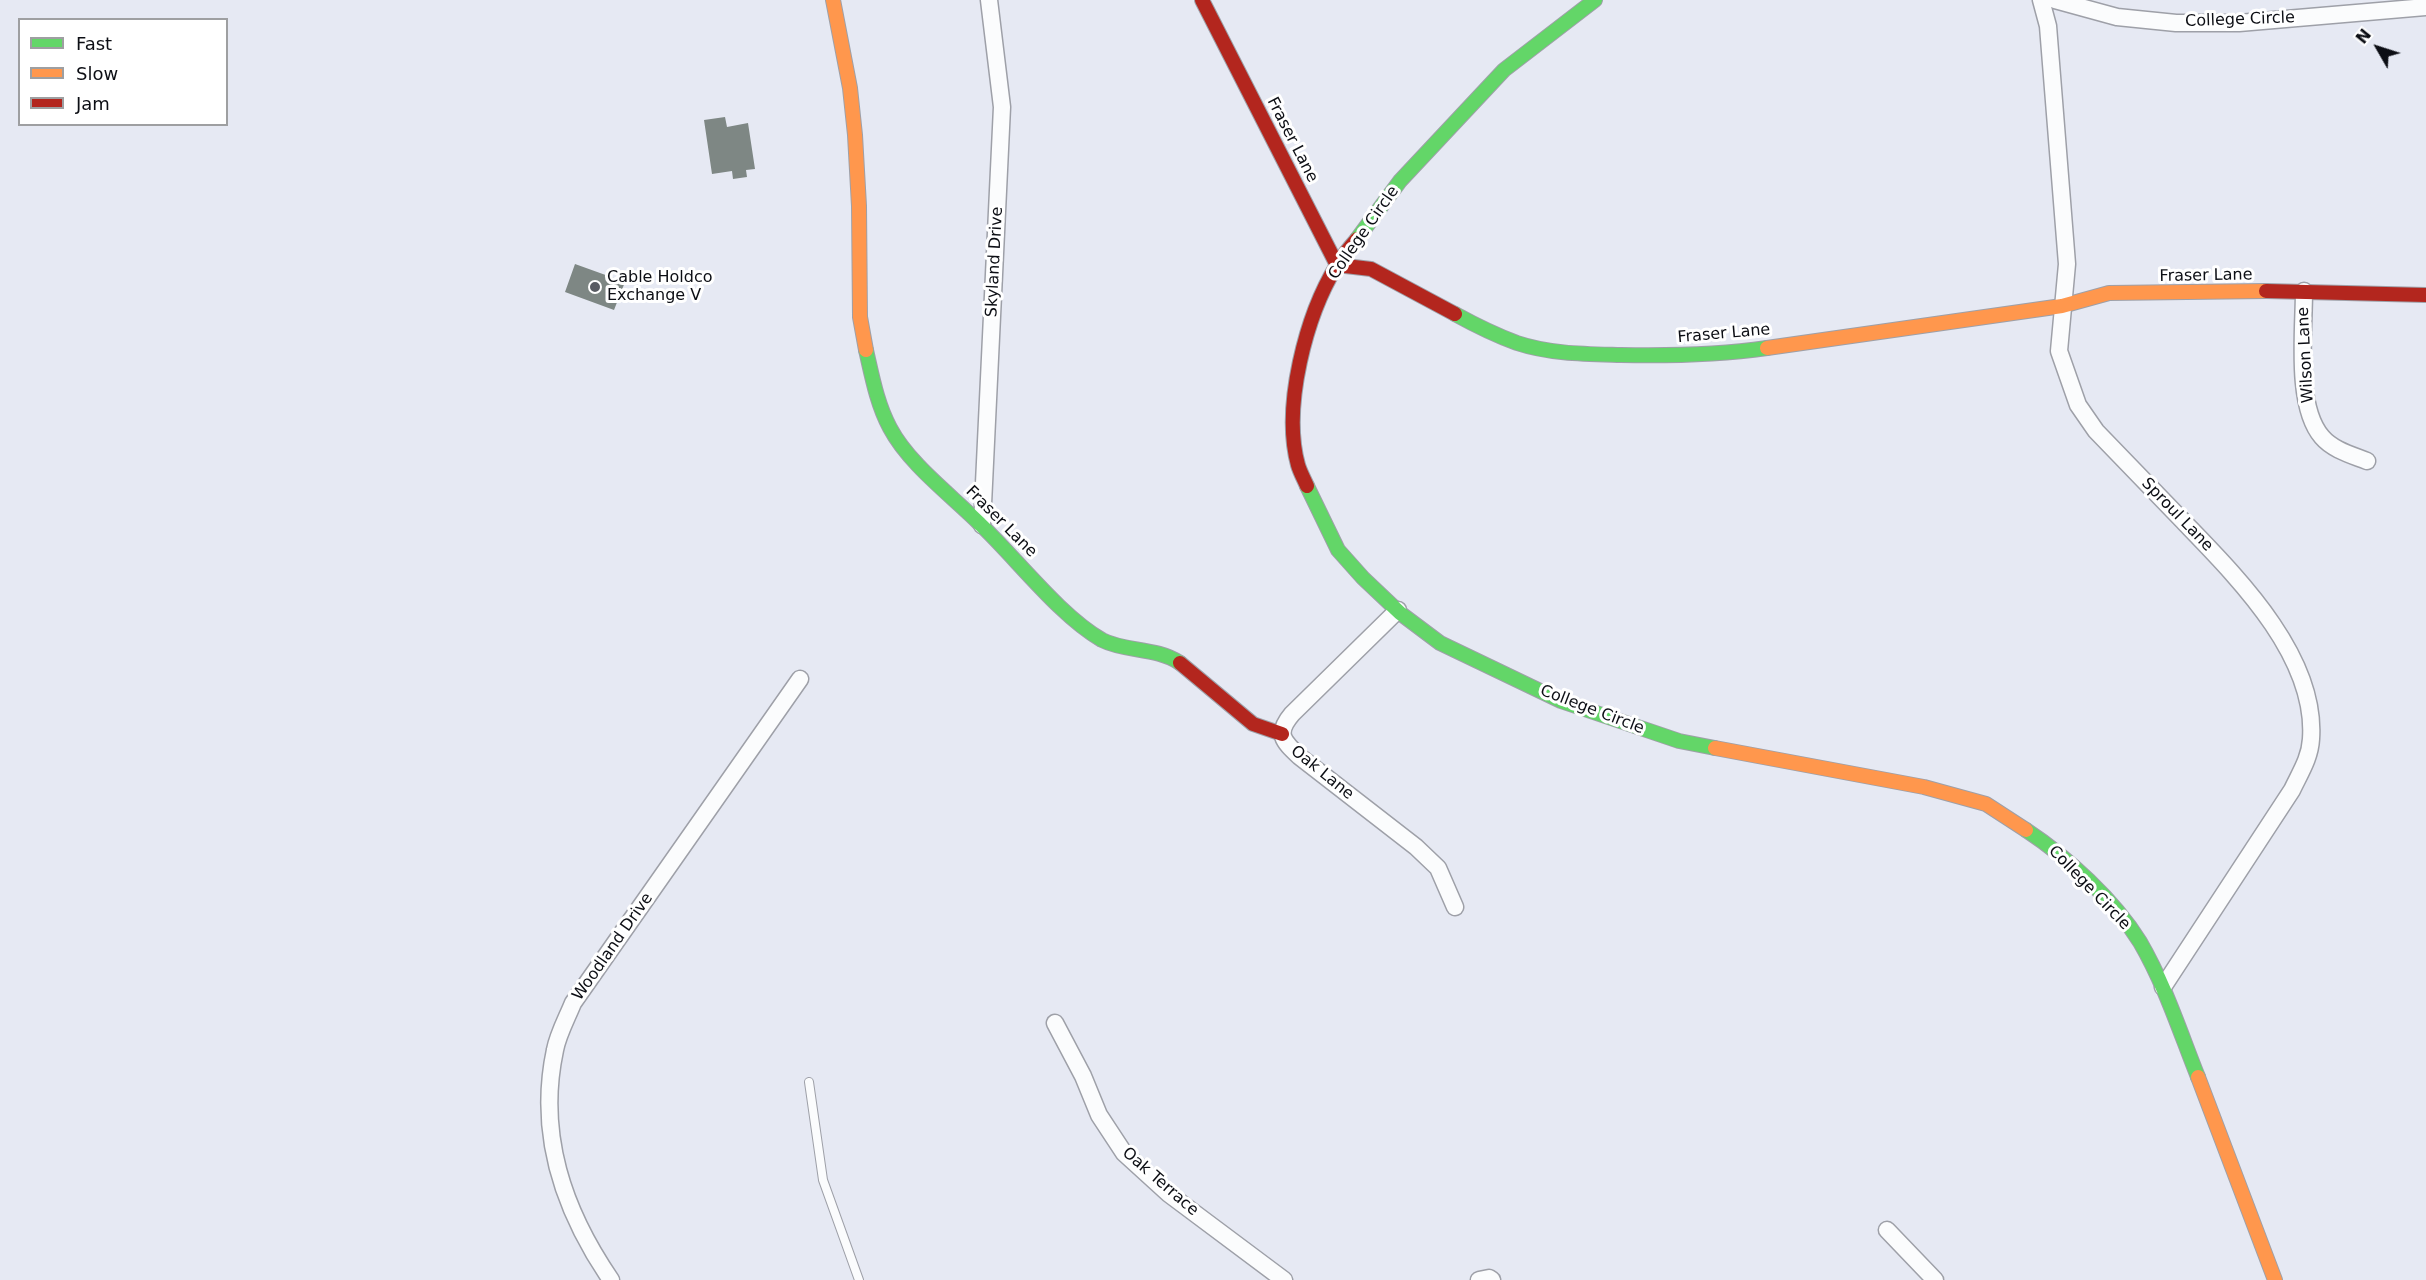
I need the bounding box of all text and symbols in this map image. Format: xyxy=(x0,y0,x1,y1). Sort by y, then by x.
street label: College Circle xyxy=(2185,8,2295,32)
legend xyxy=(18,18,228,126)
north arrow xyxy=(2348,18,2408,78)
text: N xyxy=(2352,25,2375,48)
text: Fast xyxy=(76,33,112,54)
text: Slow xyxy=(76,63,118,84)
text: Jam xyxy=(76,93,110,114)
street label: Fraser Lane xyxy=(1262,94,1322,186)
street label: College Circle xyxy=(1325,183,1403,283)
street label: Skyland Drive xyxy=(983,206,1007,318)
street label: Fraser Lane xyxy=(2159,266,2253,286)
place label: Cable Holdco Exchange V xyxy=(607,268,713,306)
marker: Cable Holdco Exchange V xyxy=(588,280,602,294)
street label: Wilson Lane xyxy=(2294,306,2318,404)
street label: Fraser Lane xyxy=(1677,320,1771,348)
street label: Sproul Lane xyxy=(2137,474,2217,556)
street label: Fraser Lane xyxy=(961,482,1041,562)
street label: College Circle xyxy=(1537,681,1647,739)
street label: Oak Lane xyxy=(1287,742,1357,804)
street label: College Circle xyxy=(2044,842,2134,934)
street label: Woodland Drive xyxy=(569,890,657,1004)
street label: Oak Terrace xyxy=(1118,1144,1202,1220)

